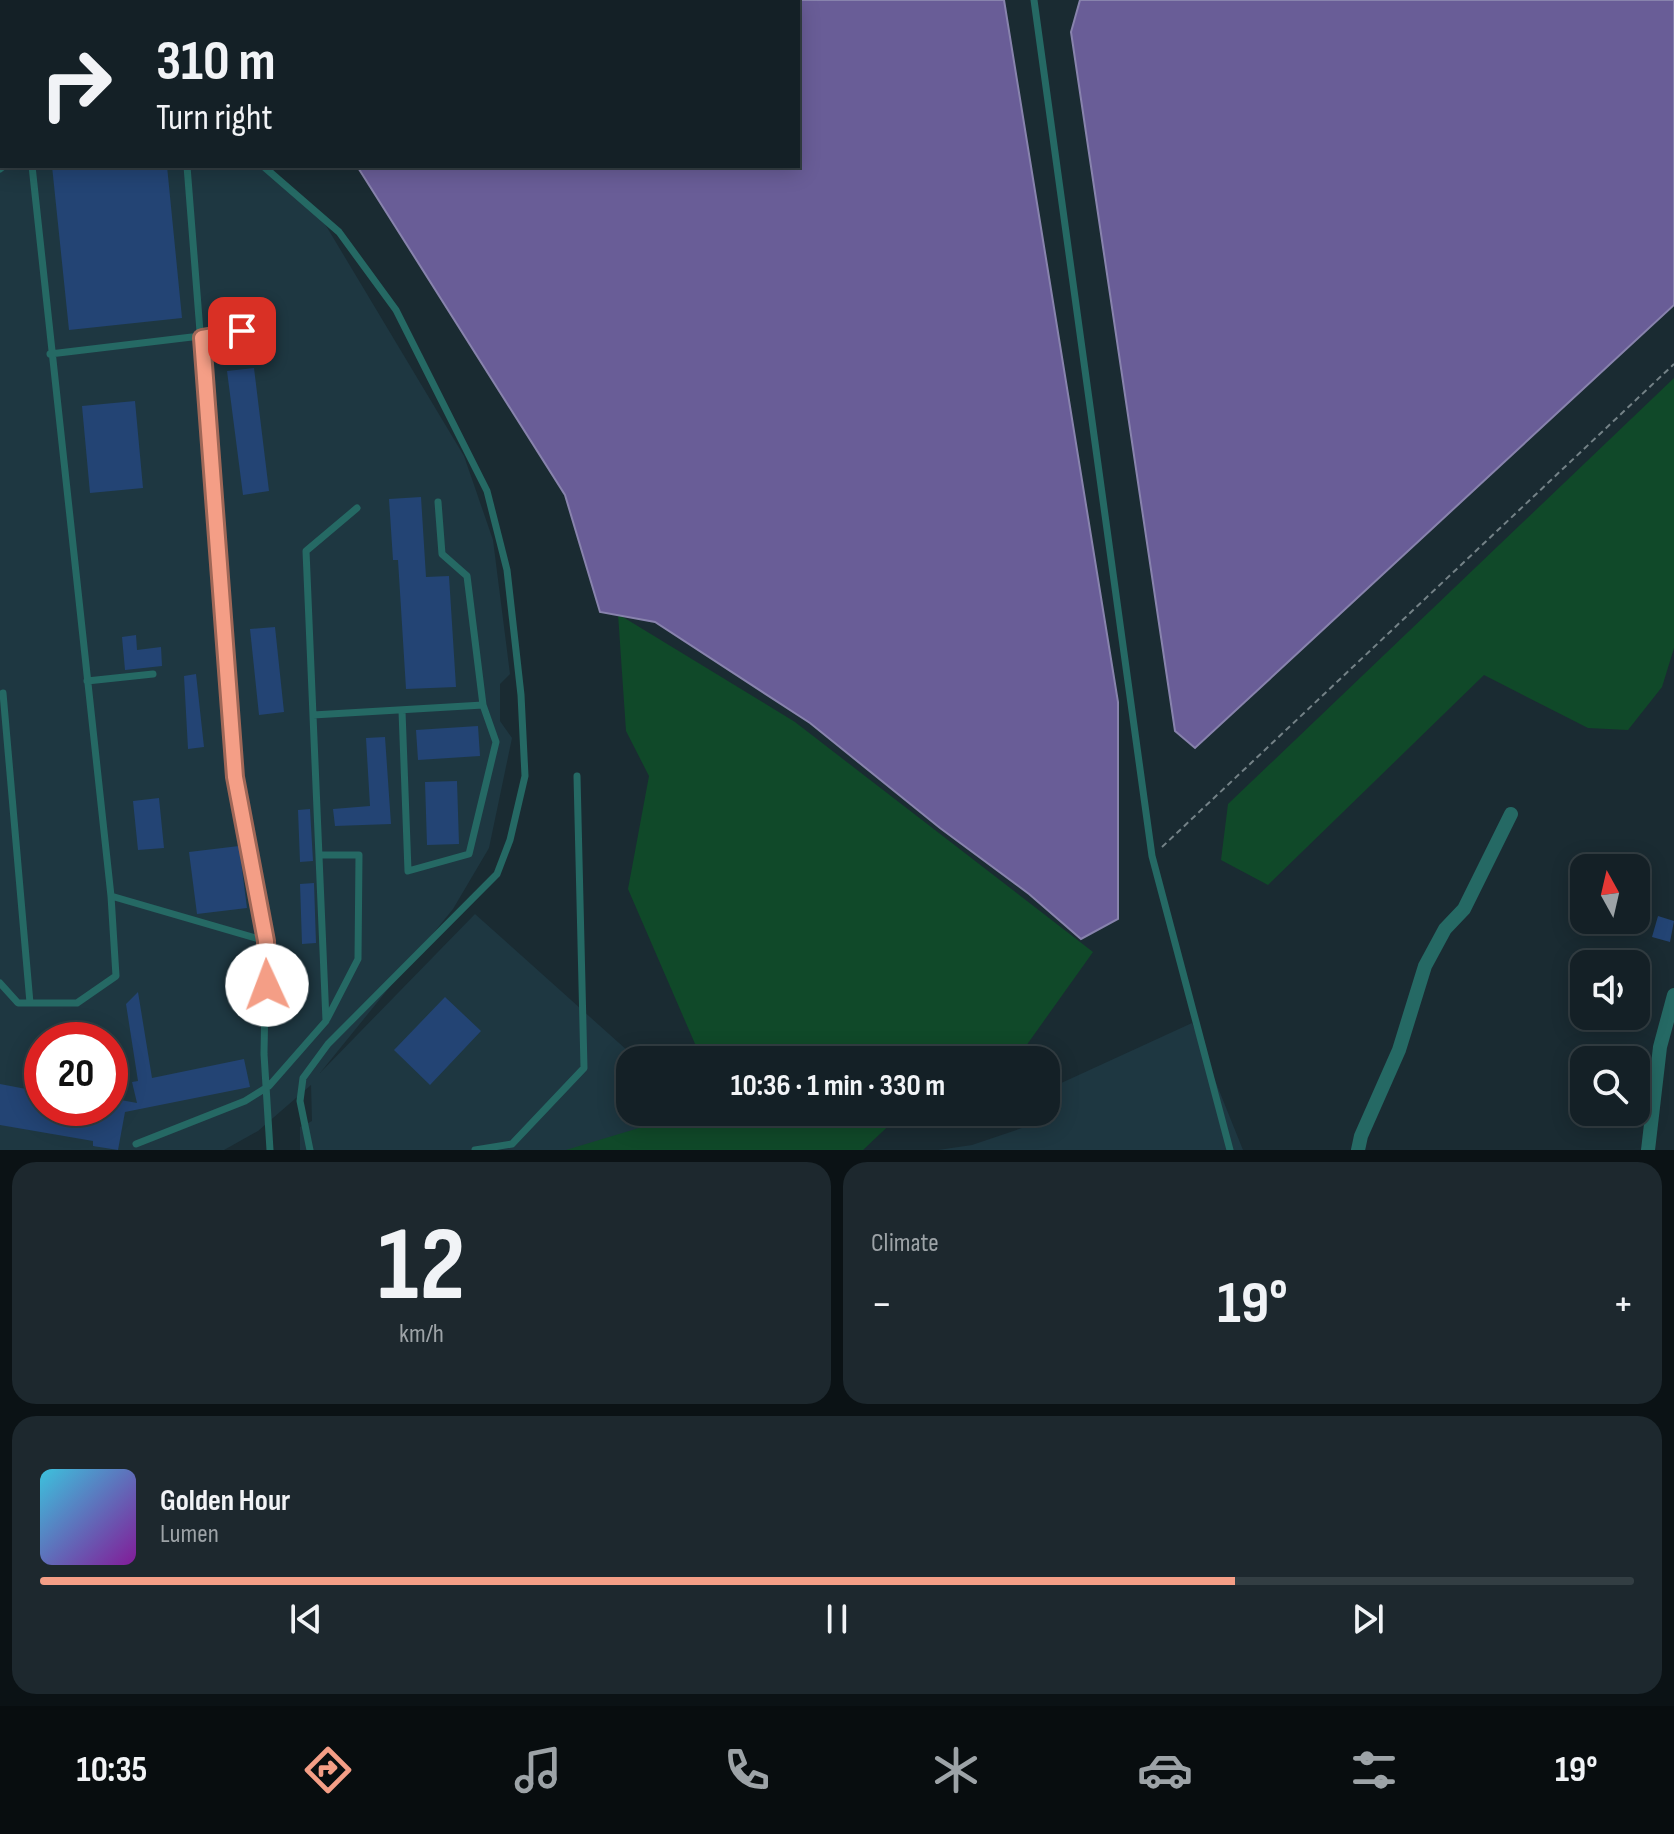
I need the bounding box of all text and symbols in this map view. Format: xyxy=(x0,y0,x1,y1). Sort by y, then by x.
text: 310 m xyxy=(156,29,276,96)
icon: right xyxy=(24,32,128,136)
text: Turn right xyxy=(156,97,273,140)
pin xyxy=(208,297,276,365)
icon: arrive xyxy=(220,309,264,353)
north arrow xyxy=(1570,854,1650,934)
map controls xyxy=(1570,854,1650,1126)
position arrow xyxy=(225,943,309,1027)
button: sound xyxy=(1570,950,1650,1030)
speed limit sign: 20 xyxy=(24,1022,128,1126)
button: search xyxy=(1570,1046,1650,1126)
text: 10:36 · 1 min · 330 m xyxy=(731,1068,945,1104)
text: 12 xyxy=(378,1204,465,1329)
text: Climate xyxy=(871,1228,939,1259)
text: 19° xyxy=(1217,1268,1288,1340)
text: − xyxy=(871,1278,893,1331)
text: + xyxy=(1612,1278,1634,1331)
text: km/h xyxy=(399,1319,444,1350)
text: Golden Hour xyxy=(160,1483,290,1519)
text: Lumen xyxy=(160,1519,219,1550)
icon: previous xyxy=(284,1597,328,1641)
icon: pause xyxy=(815,1597,859,1641)
icon: next xyxy=(1346,1597,1390,1641)
icon: directions xyxy=(300,1742,356,1798)
icon: music xyxy=(510,1742,566,1798)
icon: phone xyxy=(719,1742,775,1798)
icon: climate xyxy=(928,1742,984,1798)
icon: car xyxy=(1137,1742,1193,1798)
icon: filters xyxy=(1346,1742,1402,1798)
text: 10:35 xyxy=(77,1749,147,1792)
text: 19° xyxy=(1555,1749,1597,1792)

